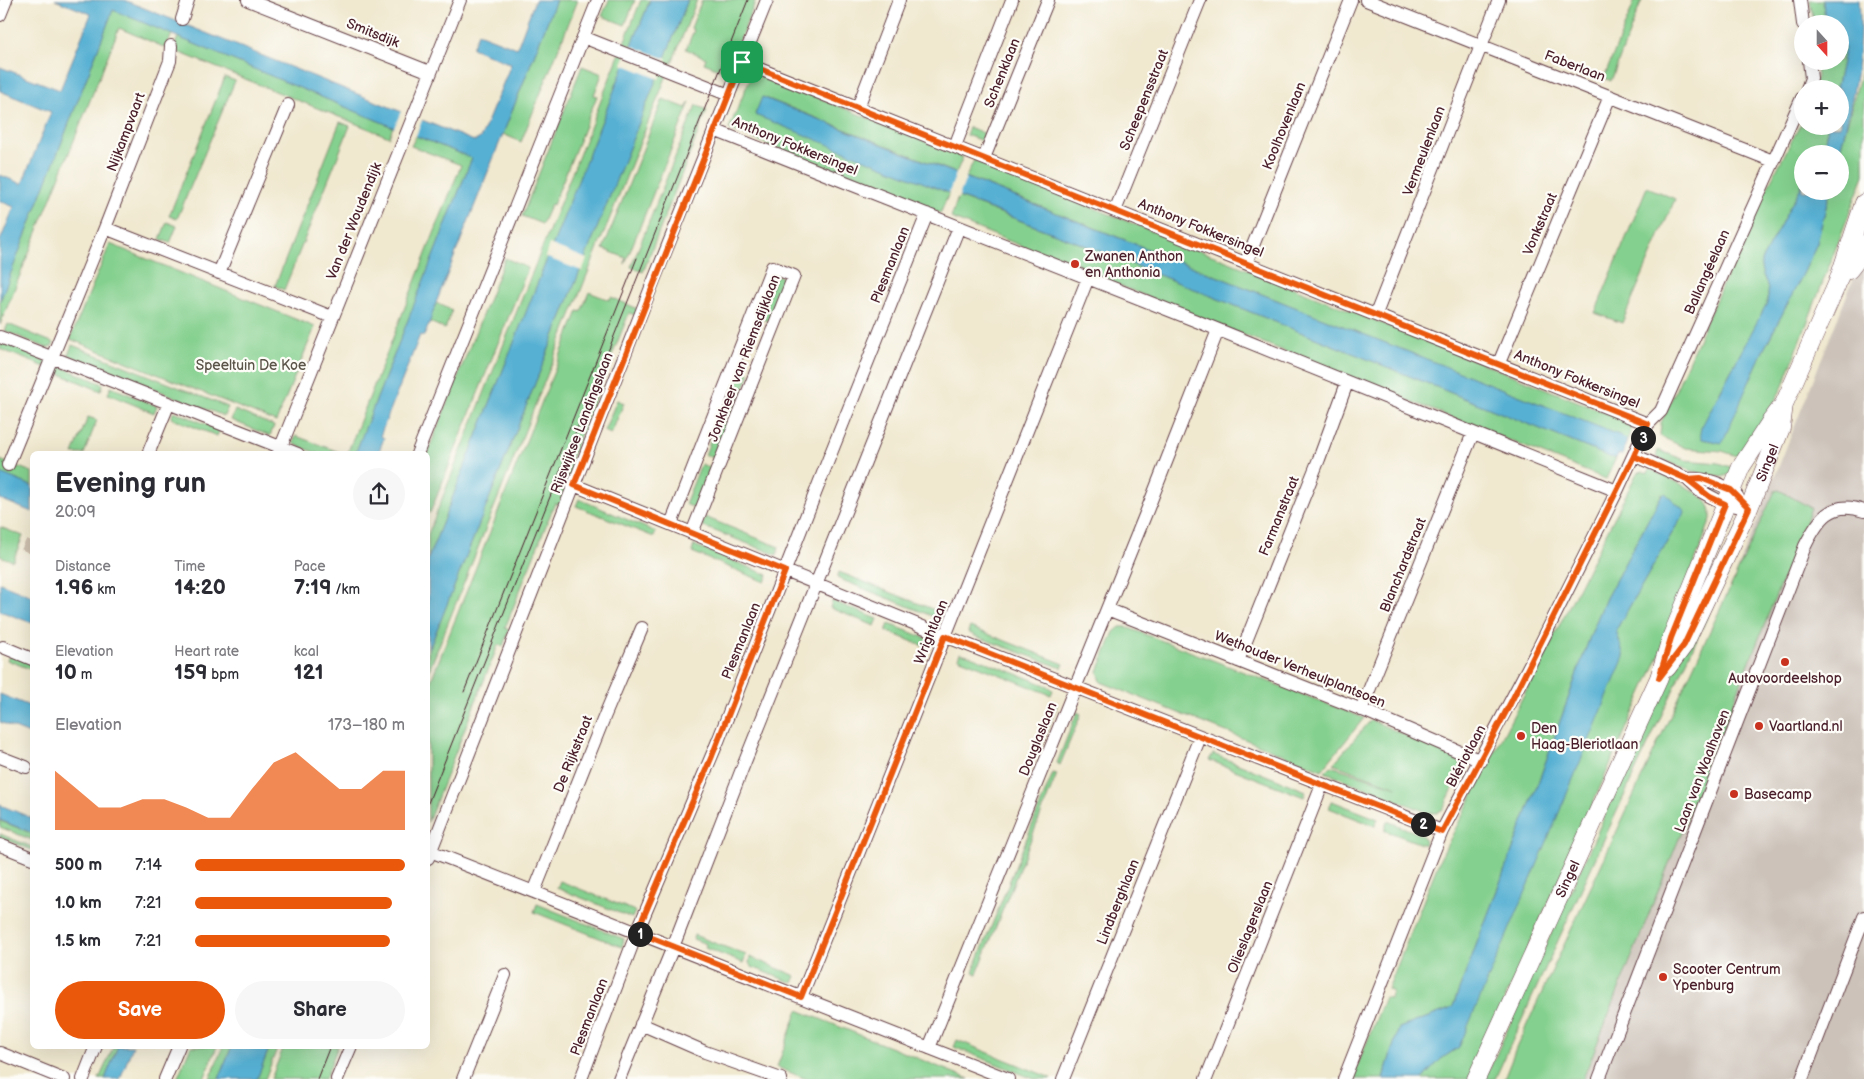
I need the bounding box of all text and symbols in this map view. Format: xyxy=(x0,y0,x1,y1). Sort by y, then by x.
street label: Smitsdijk xyxy=(344,15,402,51)
north arrow xyxy=(1794,15,1849,70)
map controls xyxy=(1794,15,1849,200)
street label: Schenklaan xyxy=(980,36,1024,110)
pin xyxy=(721,41,763,83)
street label: Scheepensstraat xyxy=(1116,46,1172,153)
street label: Faberlaan xyxy=(1542,47,1608,85)
icon: arrive xyxy=(728,48,756,76)
street label: Koolhovenlaan xyxy=(1259,80,1309,172)
button: + xyxy=(1794,80,1849,135)
street label: Nijkampvaart xyxy=(103,89,149,174)
street label: Vermeulenlaan xyxy=(1399,104,1449,198)
street label: Anthony Fokkersingel xyxy=(730,113,860,179)
button: − xyxy=(1794,145,1849,200)
street label: Van der Woudendijk xyxy=(323,160,385,282)
street label: Vonkstraat xyxy=(1519,189,1561,258)
street label: Anthony Fokkersingel xyxy=(1136,195,1266,261)
street label: Plesmanlaan xyxy=(867,224,913,306)
street label: Ballangéelaan xyxy=(1681,227,1733,317)
place label: Zwanen Anthon en Anthonia xyxy=(1084,248,1183,281)
marker: Zwanen Anthon en Anthonia xyxy=(1069,258,1081,270)
street label: Jonkheer van Riemsdijklaan xyxy=(704,272,784,444)
street label: Anthony Fokkersingel xyxy=(1512,346,1642,412)
street label: Rijswijkse Landingslaan xyxy=(547,350,617,496)
park label: Speeltuin De Koe xyxy=(196,357,306,374)
pin: 3 xyxy=(1630,426,1656,450)
text: 3 xyxy=(1639,430,1648,447)
street label: Singel xyxy=(1752,441,1782,484)
text: Evening run xyxy=(55,467,206,500)
button: share xyxy=(353,468,405,520)
street label: Farmanstraat xyxy=(1255,473,1303,558)
text: 20:09 xyxy=(55,503,96,522)
street label: Blanchardstraat xyxy=(1376,515,1430,615)
text: Distance xyxy=(55,558,111,575)
text: Time xyxy=(174,558,205,575)
text: Pace xyxy=(294,558,326,575)
text: 1.96 xyxy=(55,575,94,600)
text: 14:20 xyxy=(174,575,226,600)
text: 7:19 xyxy=(294,575,331,600)
text: km xyxy=(94,581,116,598)
text: /km xyxy=(331,581,360,598)
street label: Wrightlaan xyxy=(910,597,952,667)
street label: Plesmanlaan xyxy=(718,600,764,682)
street label: Wethouder Verheulplantsoen xyxy=(1212,627,1388,711)
text: Elevation xyxy=(55,643,113,660)
text: Heart rate xyxy=(174,643,239,660)
text: kcal xyxy=(294,643,319,660)
marker: Autovoordeelshop xyxy=(1779,656,1791,668)
text: 10 xyxy=(55,660,77,685)
text: 159 xyxy=(174,660,208,685)
text: 121 xyxy=(294,660,323,685)
text: m xyxy=(77,666,92,683)
text: bpm xyxy=(208,666,239,683)
place label: Autovoordeelshop xyxy=(1728,670,1842,687)
street label: Douglaslaan xyxy=(1015,699,1061,779)
street label: Laan van Waalhaven xyxy=(1671,707,1733,835)
street label: De Rijkstraat xyxy=(550,712,596,795)
text: Elevation xyxy=(55,716,122,735)
text: 173–180 m xyxy=(328,716,405,735)
place label: Vaartland.nl xyxy=(1769,718,1843,735)
place label: Den Haag-Bleriotlaan xyxy=(1531,720,1638,753)
marker: Vaartland.nl xyxy=(1753,720,1765,732)
street label: Blériotlaan xyxy=(1442,722,1490,790)
marker: Den Haag-Bleriotlaan xyxy=(1515,730,1527,742)
place label: Basecamp xyxy=(1744,786,1812,803)
marker: Basecamp xyxy=(1728,788,1740,800)
pin: 2 xyxy=(1410,812,1436,836)
text: 2 xyxy=(1419,816,1428,833)
text: 500 m xyxy=(55,856,102,875)
text: 7:14 xyxy=(135,856,162,875)
street label: Lindberghlaan xyxy=(1093,857,1143,947)
street label: Singel xyxy=(1551,857,1583,900)
street label: Olieslagerslaan xyxy=(1224,878,1276,976)
text: 1.0 km xyxy=(55,894,102,913)
text: 7:21 xyxy=(135,894,161,913)
pin: 1 xyxy=(628,922,652,946)
text: 1 xyxy=(638,926,643,943)
text: 1.5 km xyxy=(55,932,101,951)
text: 7:21 xyxy=(135,932,161,951)
place label: Scooter Centrum Ypenburg xyxy=(1672,961,1781,994)
marker: Scooter Centrum Ypenburg xyxy=(1657,971,1669,983)
street label: Plesmanlaan xyxy=(567,976,612,1058)
button: Save xyxy=(55,981,225,1039)
button: Share xyxy=(235,981,405,1039)

